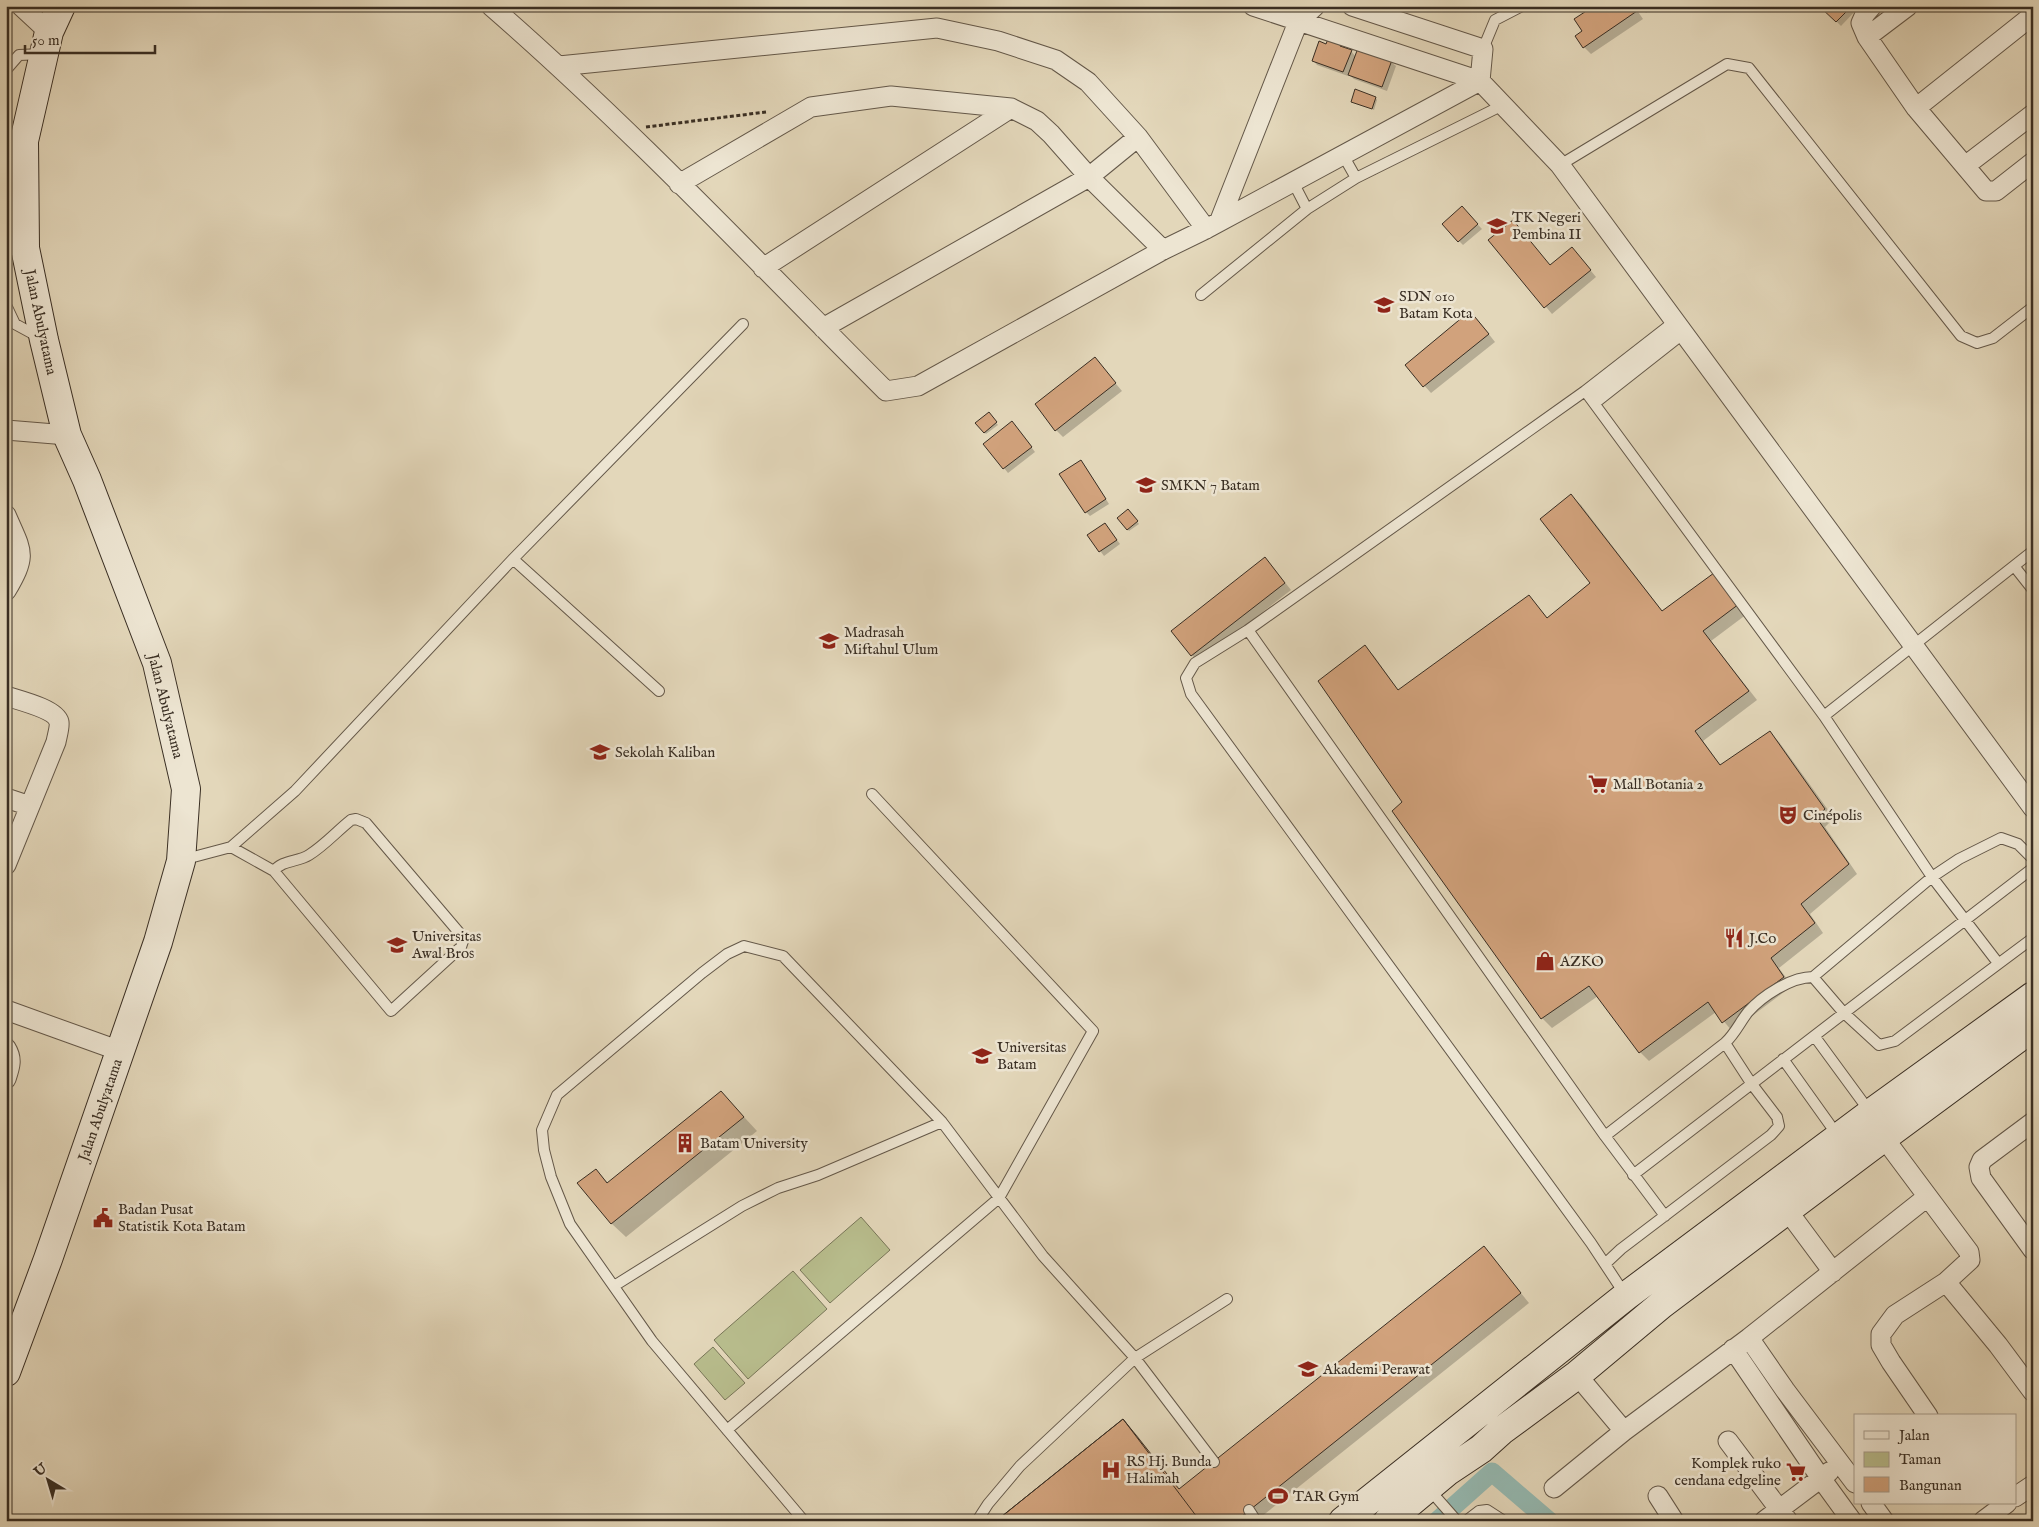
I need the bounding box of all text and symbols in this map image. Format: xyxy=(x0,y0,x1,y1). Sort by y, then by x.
scale bar xyxy=(25,22,155,54)
text: 50 m xyxy=(32,31,60,50)
place label: TK Negeri Pembina II xyxy=(1512,208,1582,244)
school or university icon: TK Negeri Pembina II xyxy=(1486,215,1508,237)
street label: Jalan Abulyatama xyxy=(20,266,61,377)
place label: SDN 010 Batam Kota xyxy=(1399,287,1473,323)
school or university icon: SDN 010 Batam Kota xyxy=(1373,294,1395,316)
school or university icon: SMKN 7 Batam xyxy=(1135,474,1157,496)
place label: SMKN 7 Batam xyxy=(1161,476,1260,495)
place label: Madrasah Miftahul Ulum xyxy=(844,623,939,659)
school or university icon: Madrasah Miftahul Ulum xyxy=(818,630,840,652)
street label: Jalan Abulyatama xyxy=(143,650,188,761)
school or university icon: Sekolah Kaliban xyxy=(589,741,611,763)
place label: Sekolah Kaliban xyxy=(615,743,715,762)
supermarket icon: Mall Botania 2 xyxy=(1587,773,1609,795)
place label: Mall Botania 2 xyxy=(1613,775,1704,794)
theatre icon: Cinépolis xyxy=(1777,804,1799,826)
place label: Cinépolis xyxy=(1803,806,1862,825)
place label: Universitas Awal Bros xyxy=(411,927,481,963)
restaurant icon: J.Co xyxy=(1723,927,1745,949)
place label: J.Co xyxy=(1747,929,1776,948)
school or university icon: Universitas Awal Bros xyxy=(386,934,408,956)
shop icon: AZKO xyxy=(1534,950,1556,972)
place label: AZKO xyxy=(1559,952,1604,971)
place label: Universitas Batam xyxy=(997,1038,1066,1074)
school or university icon: Universitas Batam xyxy=(971,1045,993,1067)
street label: Jalan Abulyatama xyxy=(73,1056,127,1166)
building icon: Batam University xyxy=(674,1132,696,1154)
place label: Batam University xyxy=(700,1134,808,1153)
place label: Badan Pusat Statistik Kota Batam xyxy=(118,1200,246,1236)
public building icon: Badan Pusat Statistik Kota Batam xyxy=(92,1207,114,1229)
school or university icon: Akademi Perawat xyxy=(1297,1358,1319,1380)
place label: Akademi Perawat xyxy=(1322,1360,1430,1379)
legend xyxy=(1854,1414,2016,1504)
text: Jalan xyxy=(1897,1426,1930,1445)
text: Taman xyxy=(1899,1450,1941,1469)
place label: RS Hj. Bunda Halimah xyxy=(1126,1452,1212,1488)
north arrow xyxy=(22,1454,72,1504)
place label: Komplek ruko cendana edgeline xyxy=(1675,1454,1781,1490)
text: U xyxy=(30,1459,52,1482)
hospital icon: RS Hj. Bunda Halimah xyxy=(1100,1459,1122,1481)
supermarket icon: Komplek ruko cendana edgeline xyxy=(1785,1461,1807,1483)
text: Bangunan xyxy=(1899,1476,1962,1495)
sports icon: TAR Gym xyxy=(1267,1485,1289,1507)
place label: TAR Gym xyxy=(1293,1487,1360,1506)

